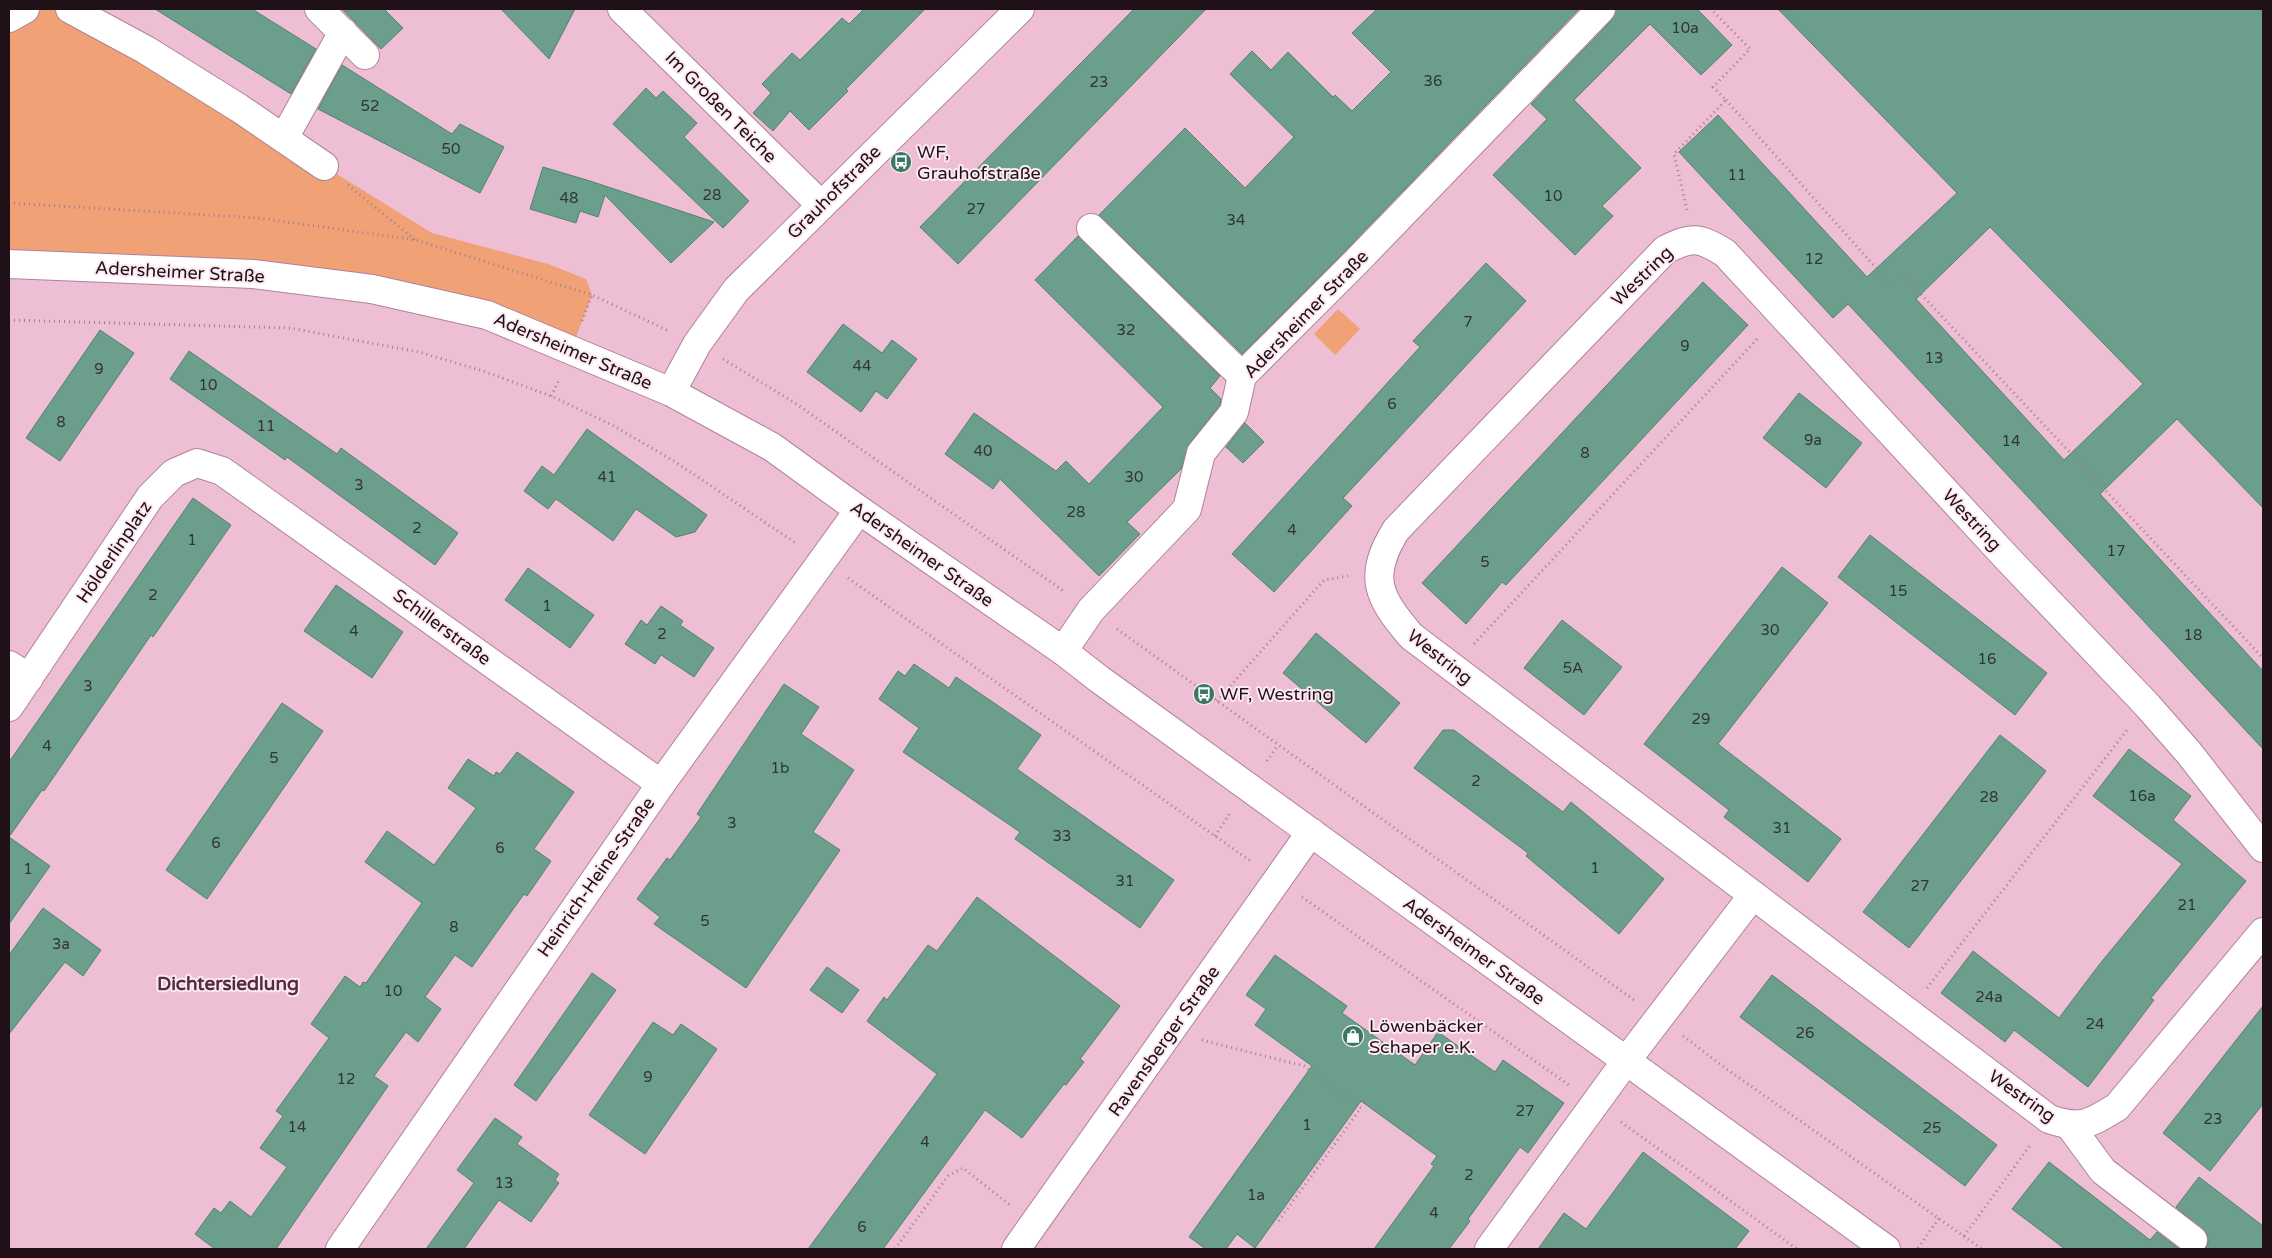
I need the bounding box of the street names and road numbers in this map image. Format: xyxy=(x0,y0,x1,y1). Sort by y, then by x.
street label: Im Großen Teiche xyxy=(660,46,782,168)
street label: Grauhofstraße xyxy=(782,140,886,244)
street label: Westring xyxy=(1607,241,1677,311)
street label: Adersheimer Straße xyxy=(1239,245,1373,383)
street label: Adersheimer Straße xyxy=(95,257,265,287)
street label: Adersheimer Straße xyxy=(490,308,656,394)
street label: Westring xyxy=(1938,484,2006,556)
street label: Adersheimer Straße xyxy=(846,496,998,612)
street label: Hölderlinplatz xyxy=(72,497,156,607)
street label: Schillerstraße xyxy=(389,584,495,670)
street label: Westring xyxy=(1403,625,1477,689)
street label: Heinrich-Heine-Straße xyxy=(532,793,660,961)
street label: Adersheimer Straße xyxy=(1399,892,1549,1010)
street label: Ravensberger Straße xyxy=(1104,961,1224,1121)
street label: Westring xyxy=(1984,1065,2060,1127)

